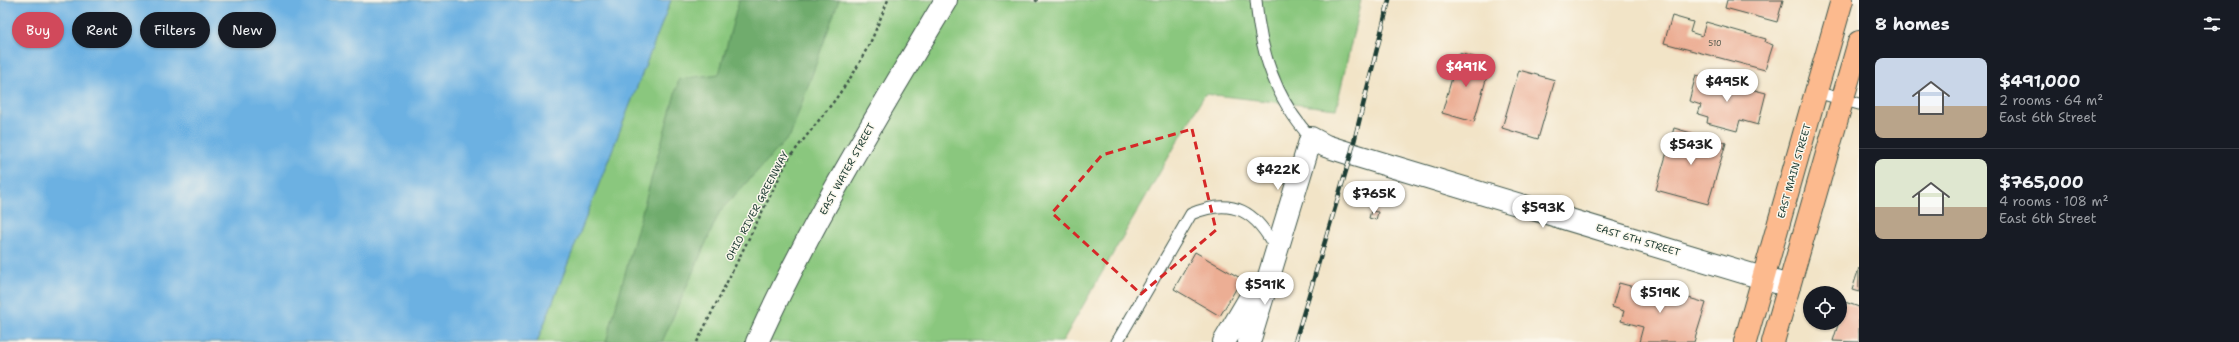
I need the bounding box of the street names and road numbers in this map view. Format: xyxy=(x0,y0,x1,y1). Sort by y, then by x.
street label: EAST WATER STREET xyxy=(816,121,878,217)
street label: EAST MAIN STREET xyxy=(1774,122,1814,220)
street label: OHIO RIVER GREENWAY xyxy=(723,149,791,263)
street label: EAST 6TH STREET xyxy=(1594,221,1682,259)

